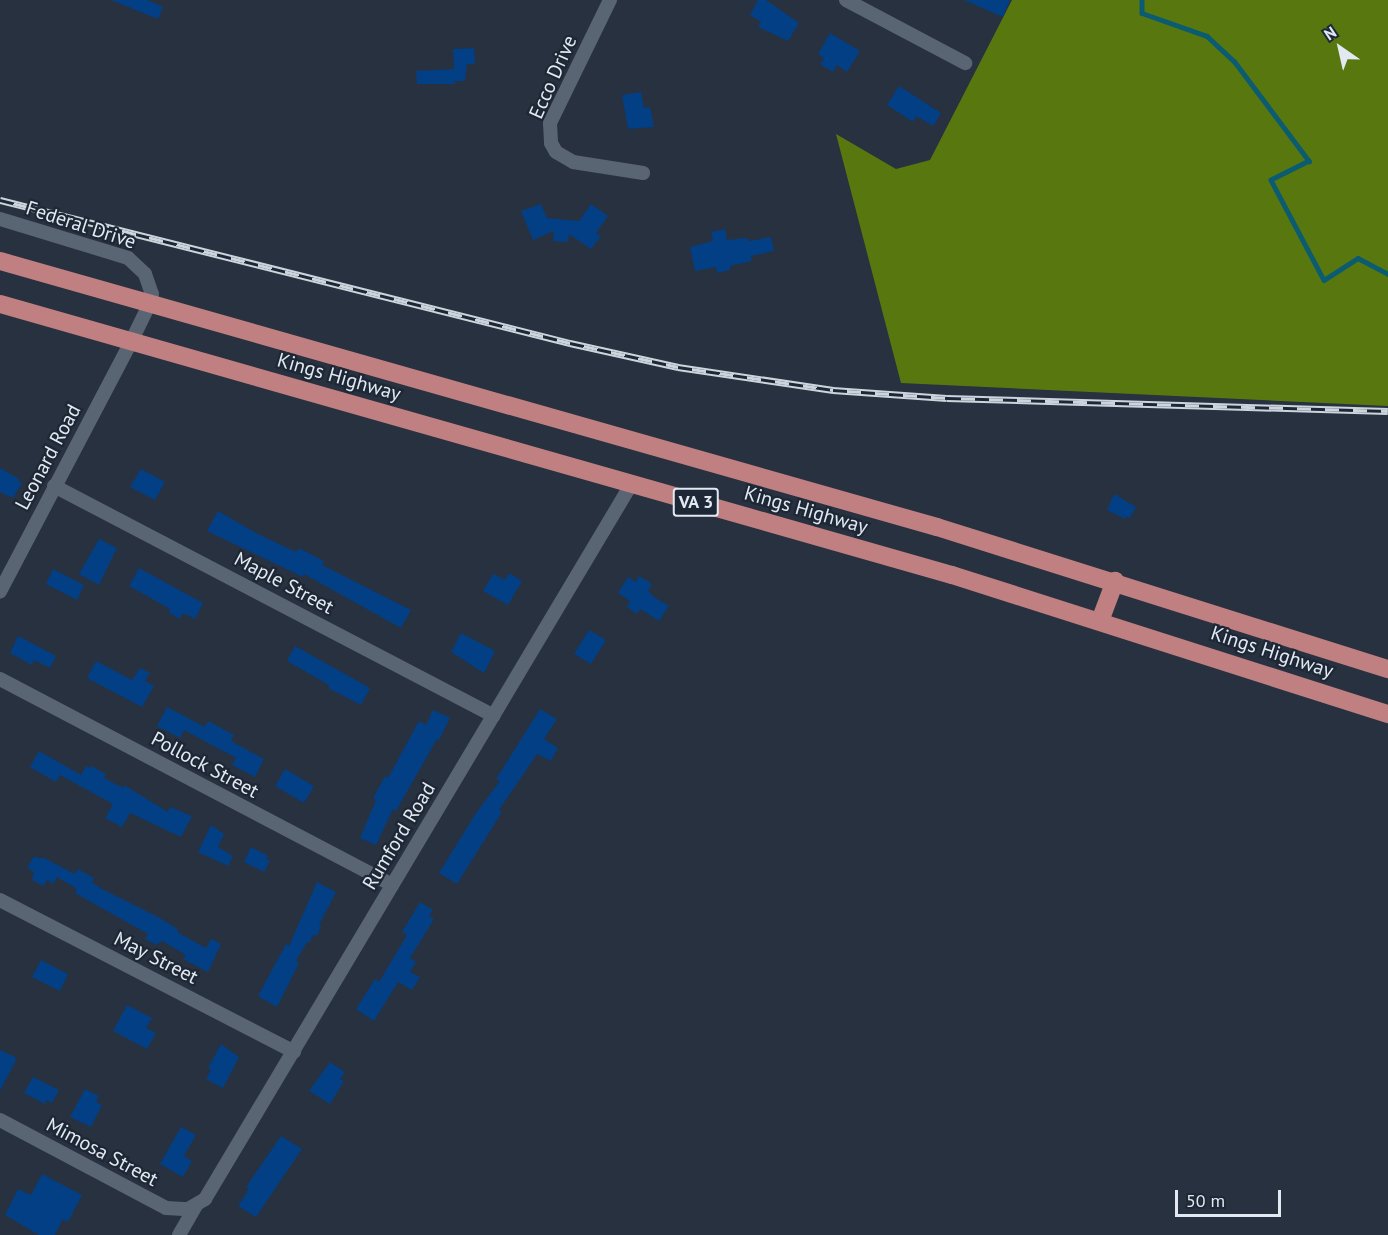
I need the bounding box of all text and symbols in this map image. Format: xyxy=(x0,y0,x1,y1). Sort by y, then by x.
north arrow xyxy=(1310,18,1370,78)
text: N xyxy=(1320,22,1340,44)
street label: Ecco Drive xyxy=(524,32,582,122)
street label: Federal Drive xyxy=(23,196,139,254)
street label: Kings Highway xyxy=(274,348,404,406)
street label: Leonard Road xyxy=(10,400,86,514)
street label: Kings Highway xyxy=(741,481,871,539)
road number: VA 3 xyxy=(672,487,720,517)
street label: Maple Street xyxy=(230,547,338,619)
street label: Kings Highway xyxy=(1208,621,1336,683)
street label: Pollock Street xyxy=(147,727,263,803)
street label: Rumford Road xyxy=(358,778,440,894)
street label: May Street xyxy=(110,927,202,989)
street label: Mimosa Street xyxy=(42,1113,162,1191)
scale bar xyxy=(1178,1178,1284,1216)
text: 50 m xyxy=(1186,1189,1225,1212)

